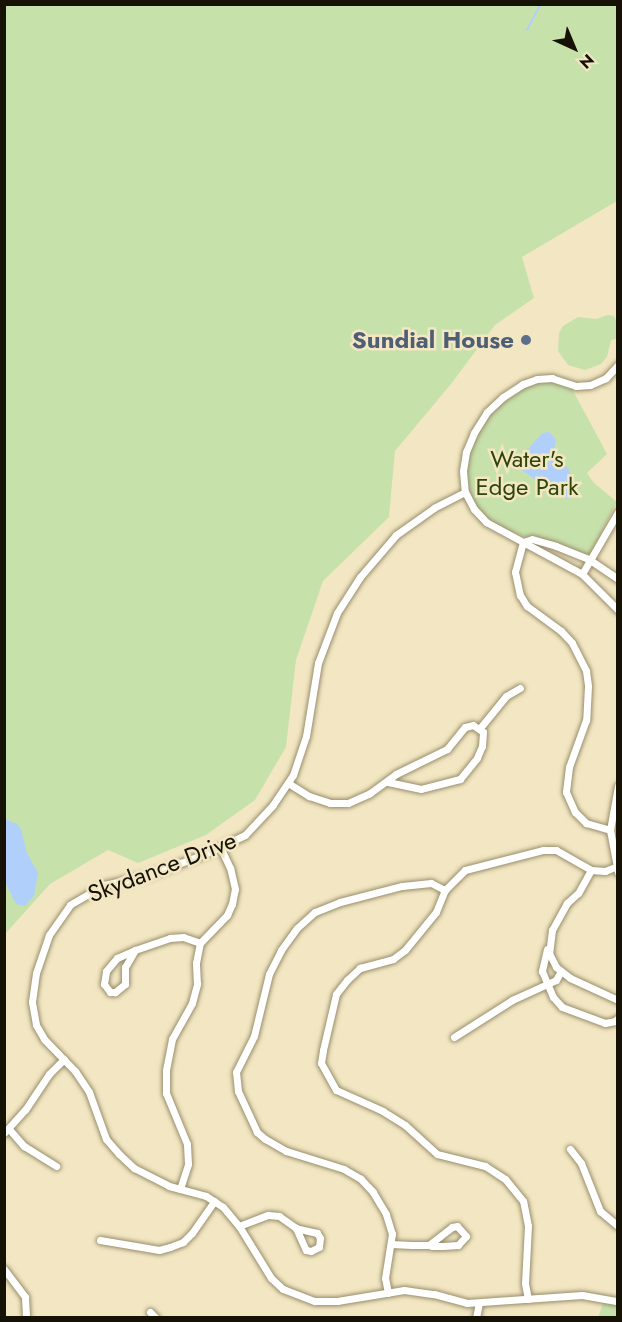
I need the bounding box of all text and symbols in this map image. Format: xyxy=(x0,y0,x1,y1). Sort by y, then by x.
north arrow xyxy=(544,18,604,78)
text: N xyxy=(574,49,599,74)
place label: Sundial House xyxy=(352,326,514,354)
marker: Sundial House xyxy=(519,333,533,347)
park label: Water's Edge Park xyxy=(476,445,578,501)
street label: Skydance Drive xyxy=(84,825,240,909)

